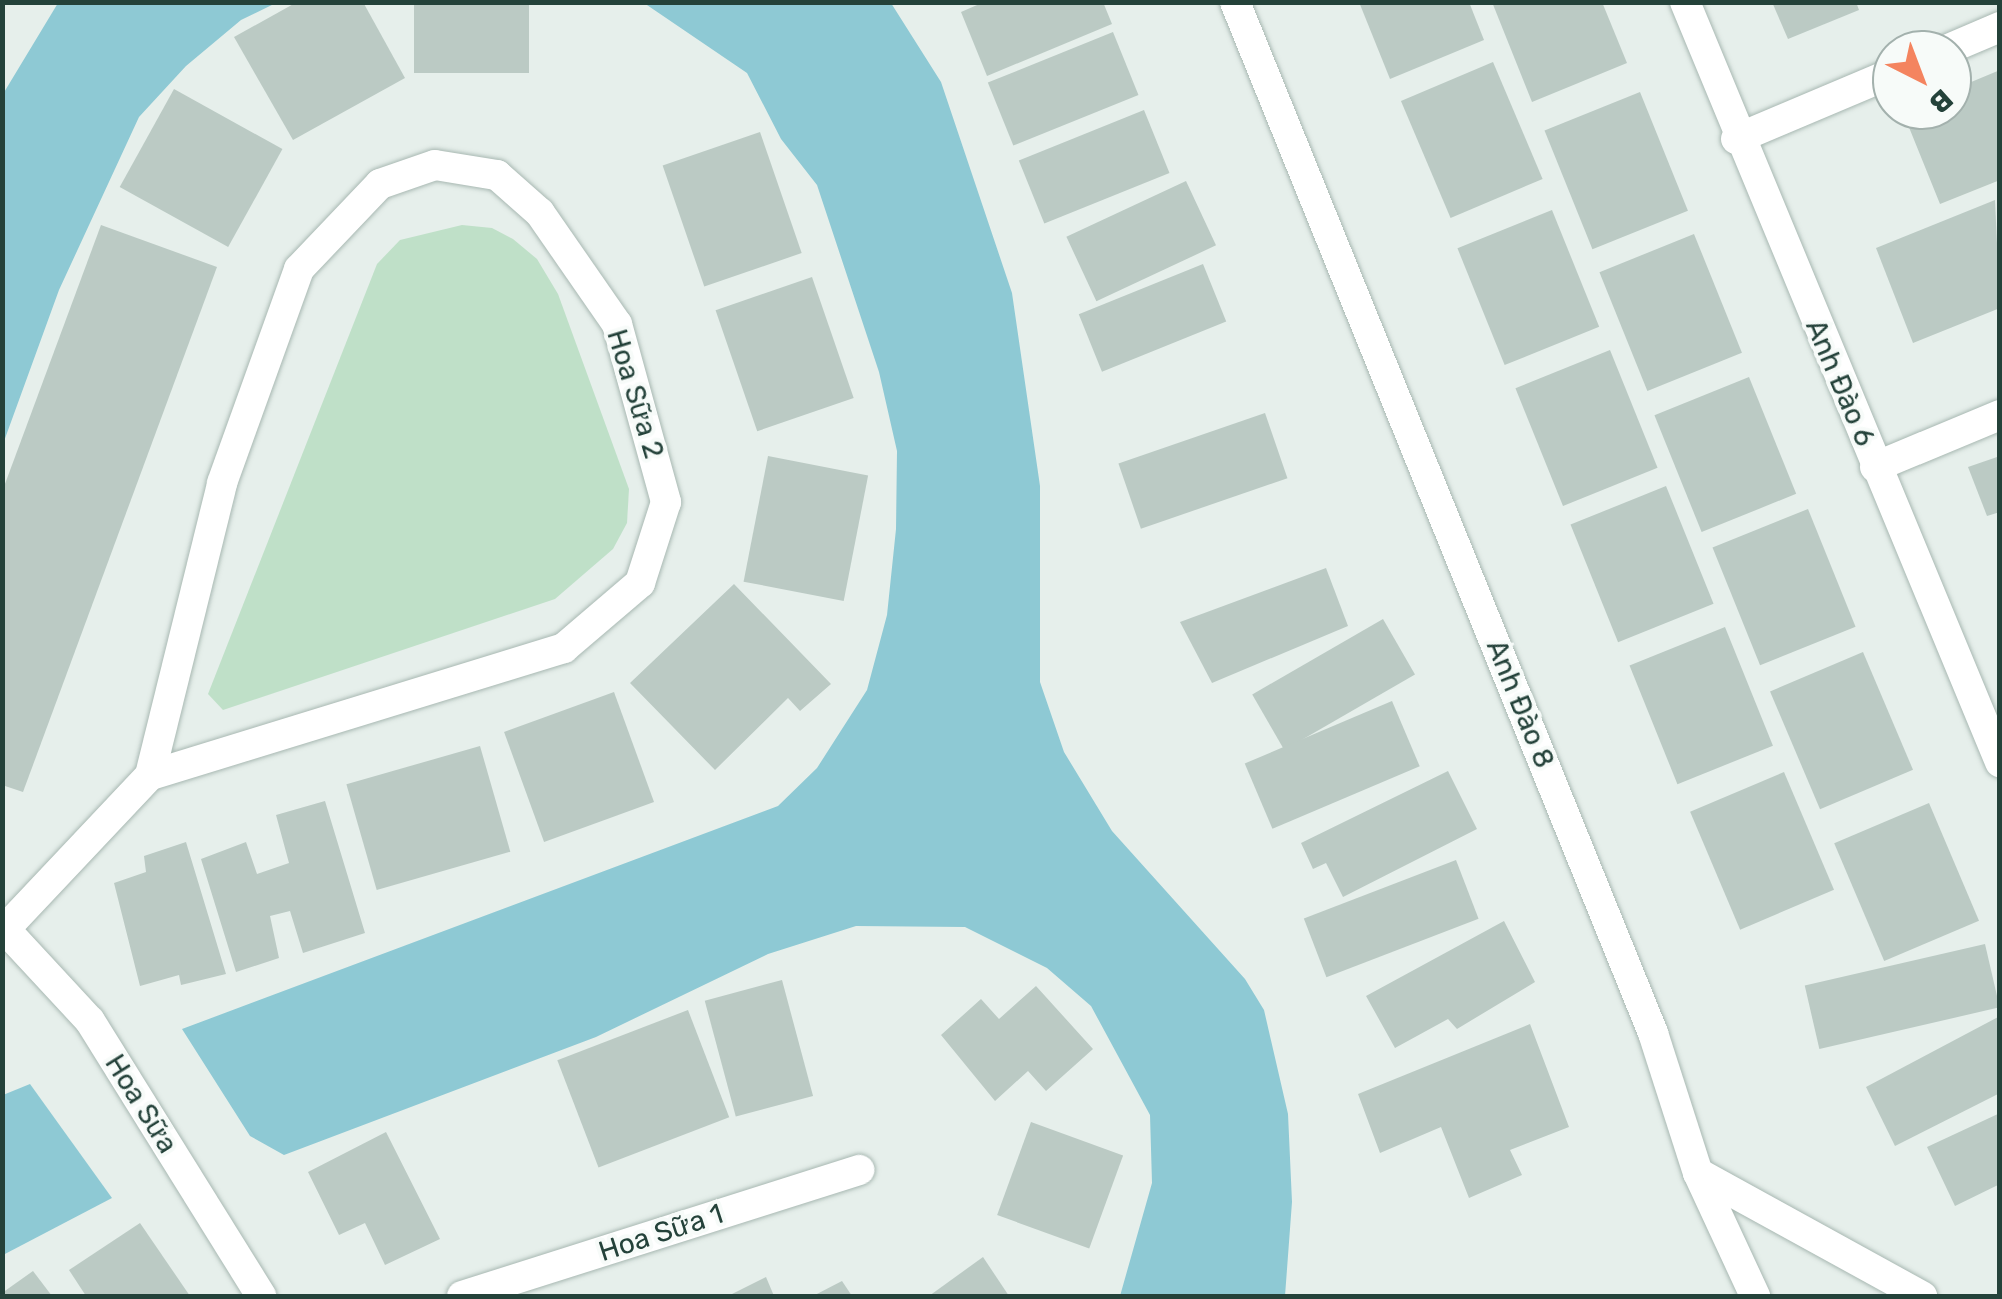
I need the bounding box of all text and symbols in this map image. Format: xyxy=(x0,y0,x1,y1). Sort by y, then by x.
north arrow xyxy=(1872,30,1972,130)
text: B xyxy=(1923,82,1959,120)
street label: Anh Đào 6 xyxy=(1798,315,1882,451)
street label: Hoa Sữa 2 xyxy=(599,325,671,463)
street label: Anh Đào 8 xyxy=(1479,635,1561,773)
street label: Hoa Sữa xyxy=(98,1048,184,1160)
street label: Hoa Sữa 1 xyxy=(595,1197,727,1269)

